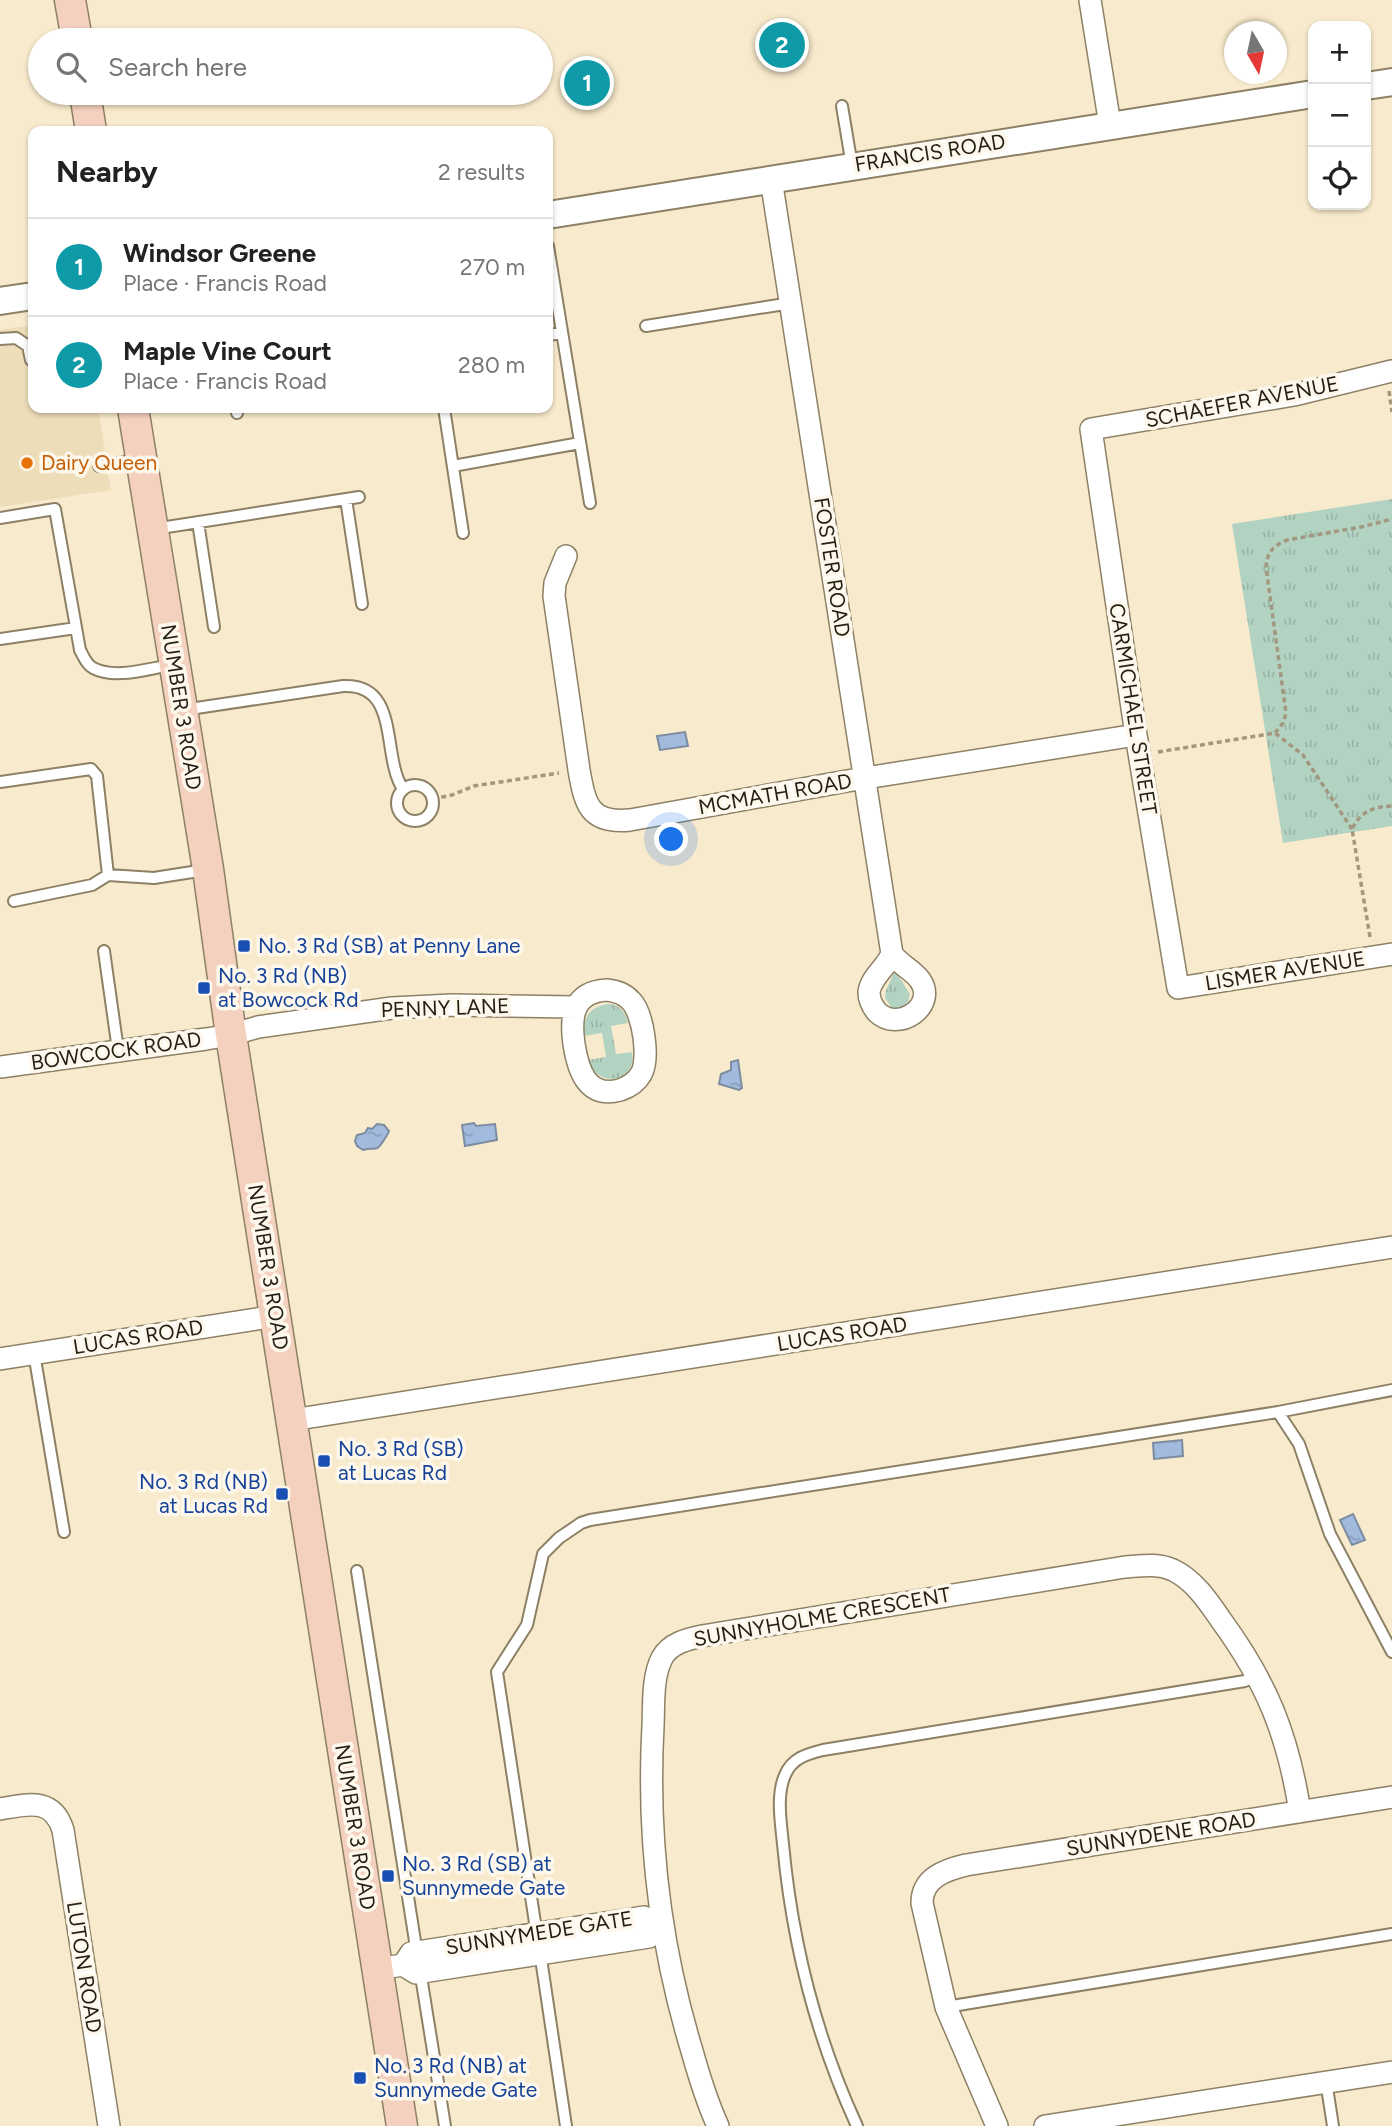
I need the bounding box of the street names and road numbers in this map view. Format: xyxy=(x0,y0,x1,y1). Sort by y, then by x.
street label: FRANCIS ROAD xyxy=(853,128,1007,177)
street label: SCHAEFER AVENUE xyxy=(1143,370,1341,433)
street label: FOSTER ROAD xyxy=(809,495,856,639)
street label: CARMICHAEL STREET xyxy=(1104,601,1163,817)
street label: NUMBER 3 ROAD xyxy=(156,622,207,791)
street label: MCMATH ROAD xyxy=(696,768,854,819)
street label: LISMER AVENUE xyxy=(1203,945,1367,996)
street label: PENNY LANE xyxy=(380,993,510,1022)
street label: BOWCOCK ROAD xyxy=(29,1026,203,1075)
street label: NUMBER 3 ROAD xyxy=(243,1182,294,1351)
street label: LUCAS ROAD xyxy=(775,1311,909,1356)
street label: LUCAS ROAD xyxy=(71,1314,205,1359)
street label: SUNNYHOLME CRESCENT xyxy=(692,1582,953,1651)
street label: NUMBER 3 ROAD xyxy=(330,1742,381,1911)
street label: SUNNYDENE ROAD xyxy=(1064,1806,1258,1861)
street label: LUTON ROAD xyxy=(62,1899,107,2035)
street label: SUNNYMEDE GATE xyxy=(444,1905,634,1960)

